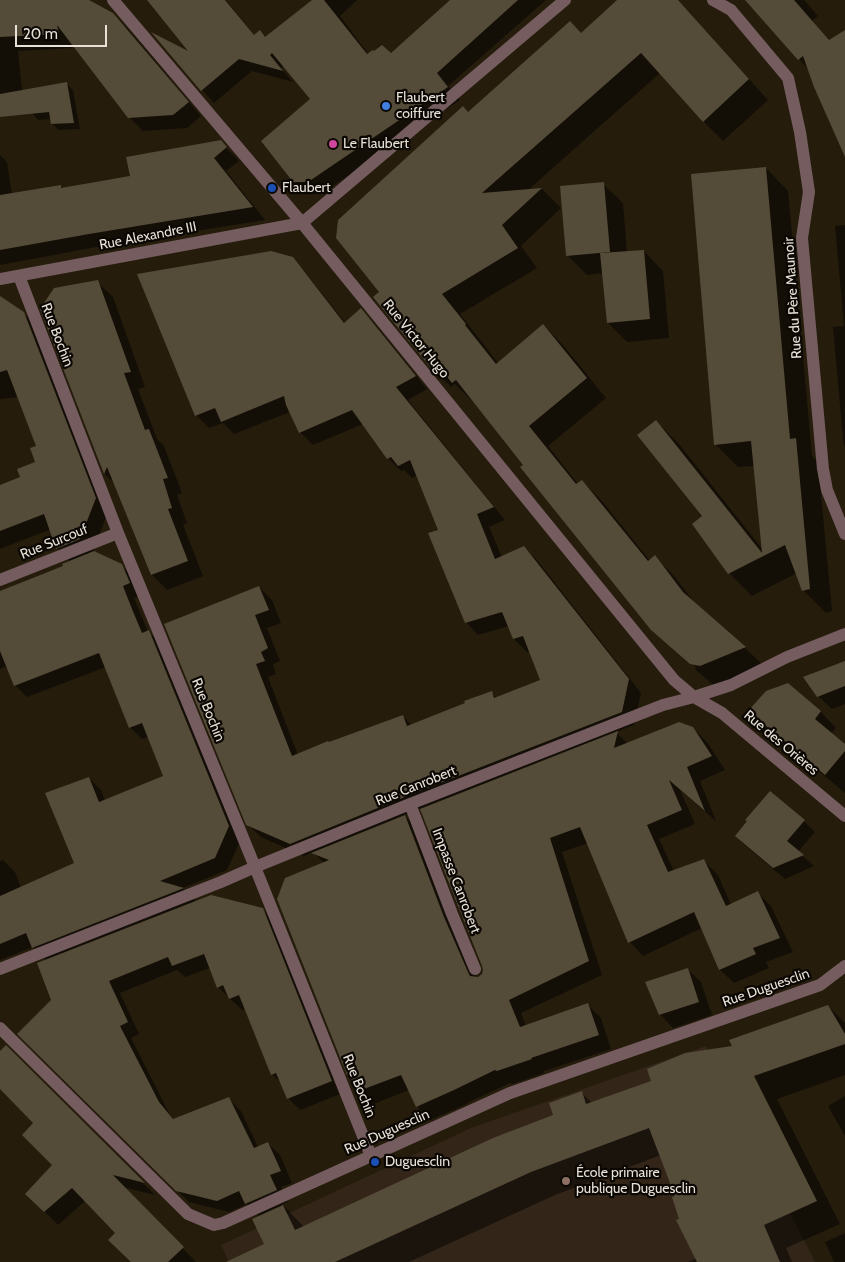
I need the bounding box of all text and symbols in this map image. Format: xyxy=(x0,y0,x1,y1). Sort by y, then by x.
scale bar xyxy=(18,15,110,47)
text: 20 m xyxy=(23,25,58,43)
place label: Flaubert coiffure xyxy=(396,90,445,122)
marker: Flaubert coiffure xyxy=(380,100,392,112)
place label: Le Flaubert xyxy=(343,136,409,152)
marker: Le Flaubert xyxy=(327,138,339,150)
place label: Flaubert xyxy=(282,180,331,196)
marker: Flaubert xyxy=(266,182,278,194)
street label: Rue Alexandre III xyxy=(98,218,198,254)
street label: Rue du Père Maunoir xyxy=(780,237,806,359)
street label: Rue Victor Hugo xyxy=(379,296,453,382)
street label: Rue Bochin xyxy=(37,301,77,369)
street label: Rue Surcouf xyxy=(18,521,90,563)
street label: Rue Bochin xyxy=(188,676,228,744)
street label: Rue des Orières xyxy=(740,707,822,779)
street label: Rue Canrobert xyxy=(373,762,459,810)
street label: Impasse Canrobert xyxy=(428,826,484,936)
street label: Rue Duguesclin xyxy=(720,965,812,1011)
street label: Rue Bochin xyxy=(339,1052,379,1120)
street label: Rue Duguesclin xyxy=(342,1106,432,1158)
place label: Duguesclin xyxy=(385,1154,450,1170)
marker: Duguesclin xyxy=(369,1156,381,1168)
place label: École primaire publique Duguesclin xyxy=(576,1165,696,1198)
marker: École primaire publique Duguesclin xyxy=(560,1175,572,1187)

